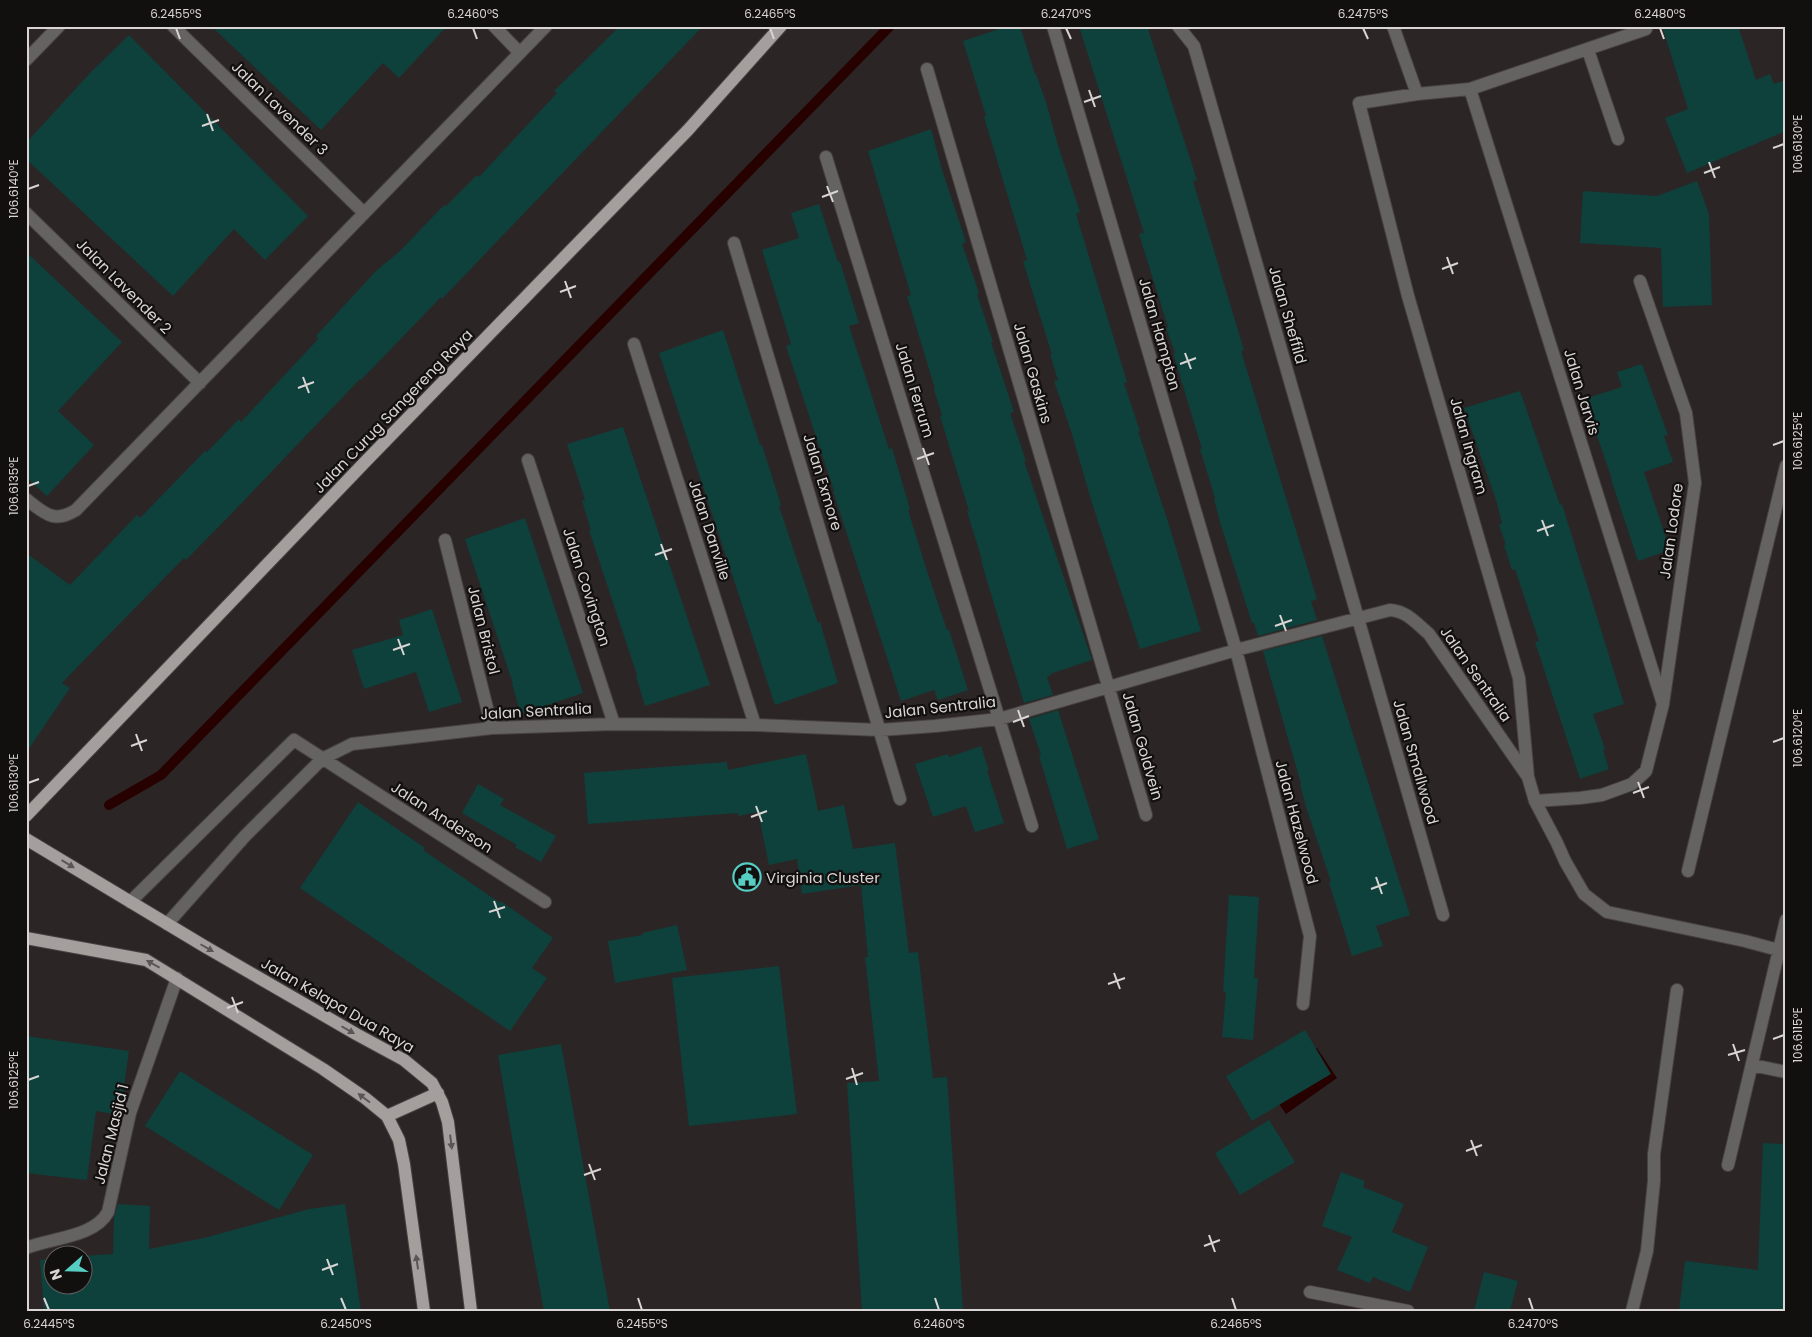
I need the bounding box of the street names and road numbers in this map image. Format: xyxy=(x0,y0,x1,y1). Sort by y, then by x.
street label: Jalan Lavender 3 xyxy=(227,56,333,160)
street label: Jalan Lavender 2 xyxy=(72,234,176,338)
street label: Jalan Sheffild xyxy=(1264,264,1312,366)
street label: Jalan Hampton xyxy=(1134,275,1186,393)
street label: Jalan Gaskins xyxy=(1009,320,1057,426)
street label: Jalan Curug Sangereng Raya xyxy=(309,324,477,498)
street label: Jalan Ferrum xyxy=(891,340,939,440)
street label: Jalan Jarvis xyxy=(1559,346,1605,438)
street label: Jalan Ingram xyxy=(1445,395,1493,497)
street label: Jalan Exmore xyxy=(798,431,848,533)
street label: Jalan Danville xyxy=(684,477,736,583)
street label: Jalan Lodore xyxy=(1654,482,1688,580)
street label: Jalan Covington xyxy=(558,525,616,649)
street label: Jalan Bristol xyxy=(463,584,505,676)
street label: Jalan Sentralia xyxy=(1435,622,1517,726)
street label: Jalan Goldvein xyxy=(1118,689,1168,803)
street label: Jalan Sentralia xyxy=(883,691,997,723)
street label: Jalan Smallwood xyxy=(1388,697,1444,827)
street label: Jalan Sentralia xyxy=(480,698,592,724)
street label: Jalan Hazelwood xyxy=(1270,758,1324,886)
street label: Jalan Anderson xyxy=(387,776,497,858)
street label: Jalan Kelapa Dua Raya xyxy=(257,952,419,1058)
street label: Jalan Masjid 1 xyxy=(88,1082,134,1186)

